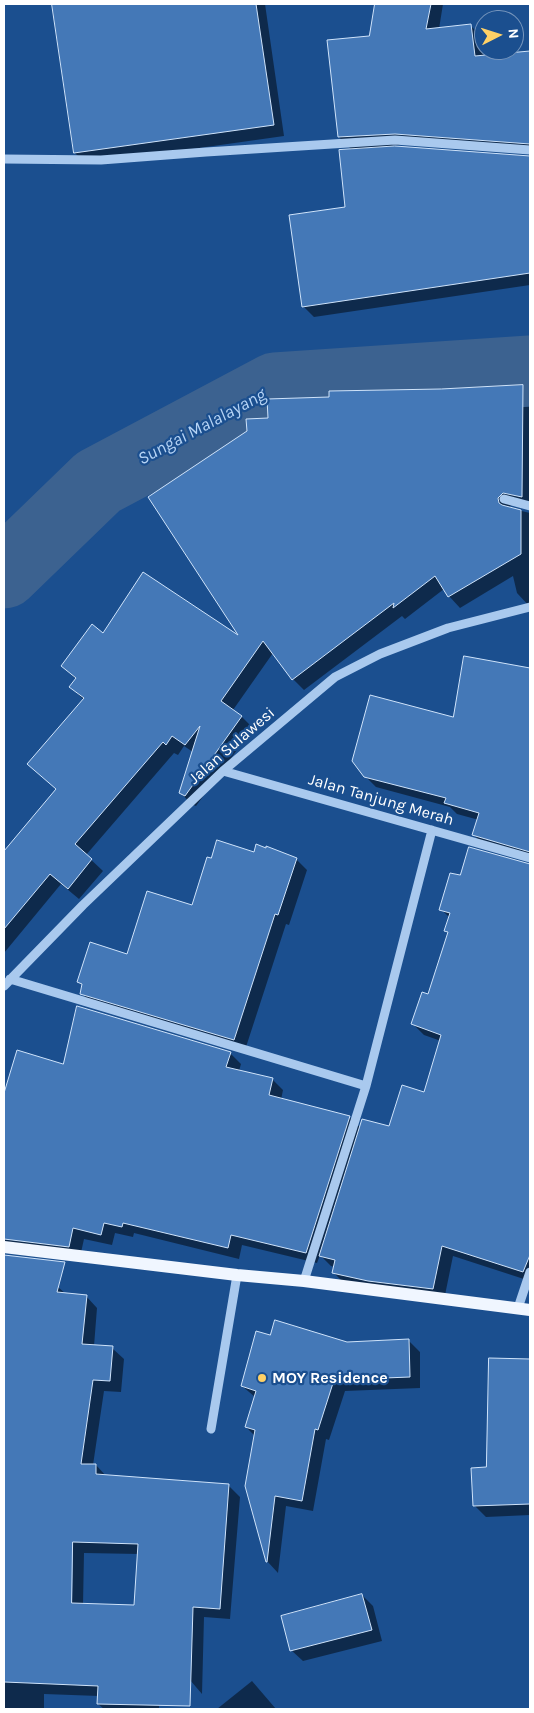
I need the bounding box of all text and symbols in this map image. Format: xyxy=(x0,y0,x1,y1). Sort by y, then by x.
north arrow xyxy=(474,10,524,60)
text: N xyxy=(505,28,522,39)
water label: Sungai Malalayang xyxy=(134,384,270,470)
street label: Jalan Sulawesi xyxy=(185,703,279,789)
street label: Jalan Tanjung Merah xyxy=(306,770,456,830)
place label: MOY Residence xyxy=(272,1368,388,1388)
marker: MOY Residence xyxy=(256,1372,268,1384)

